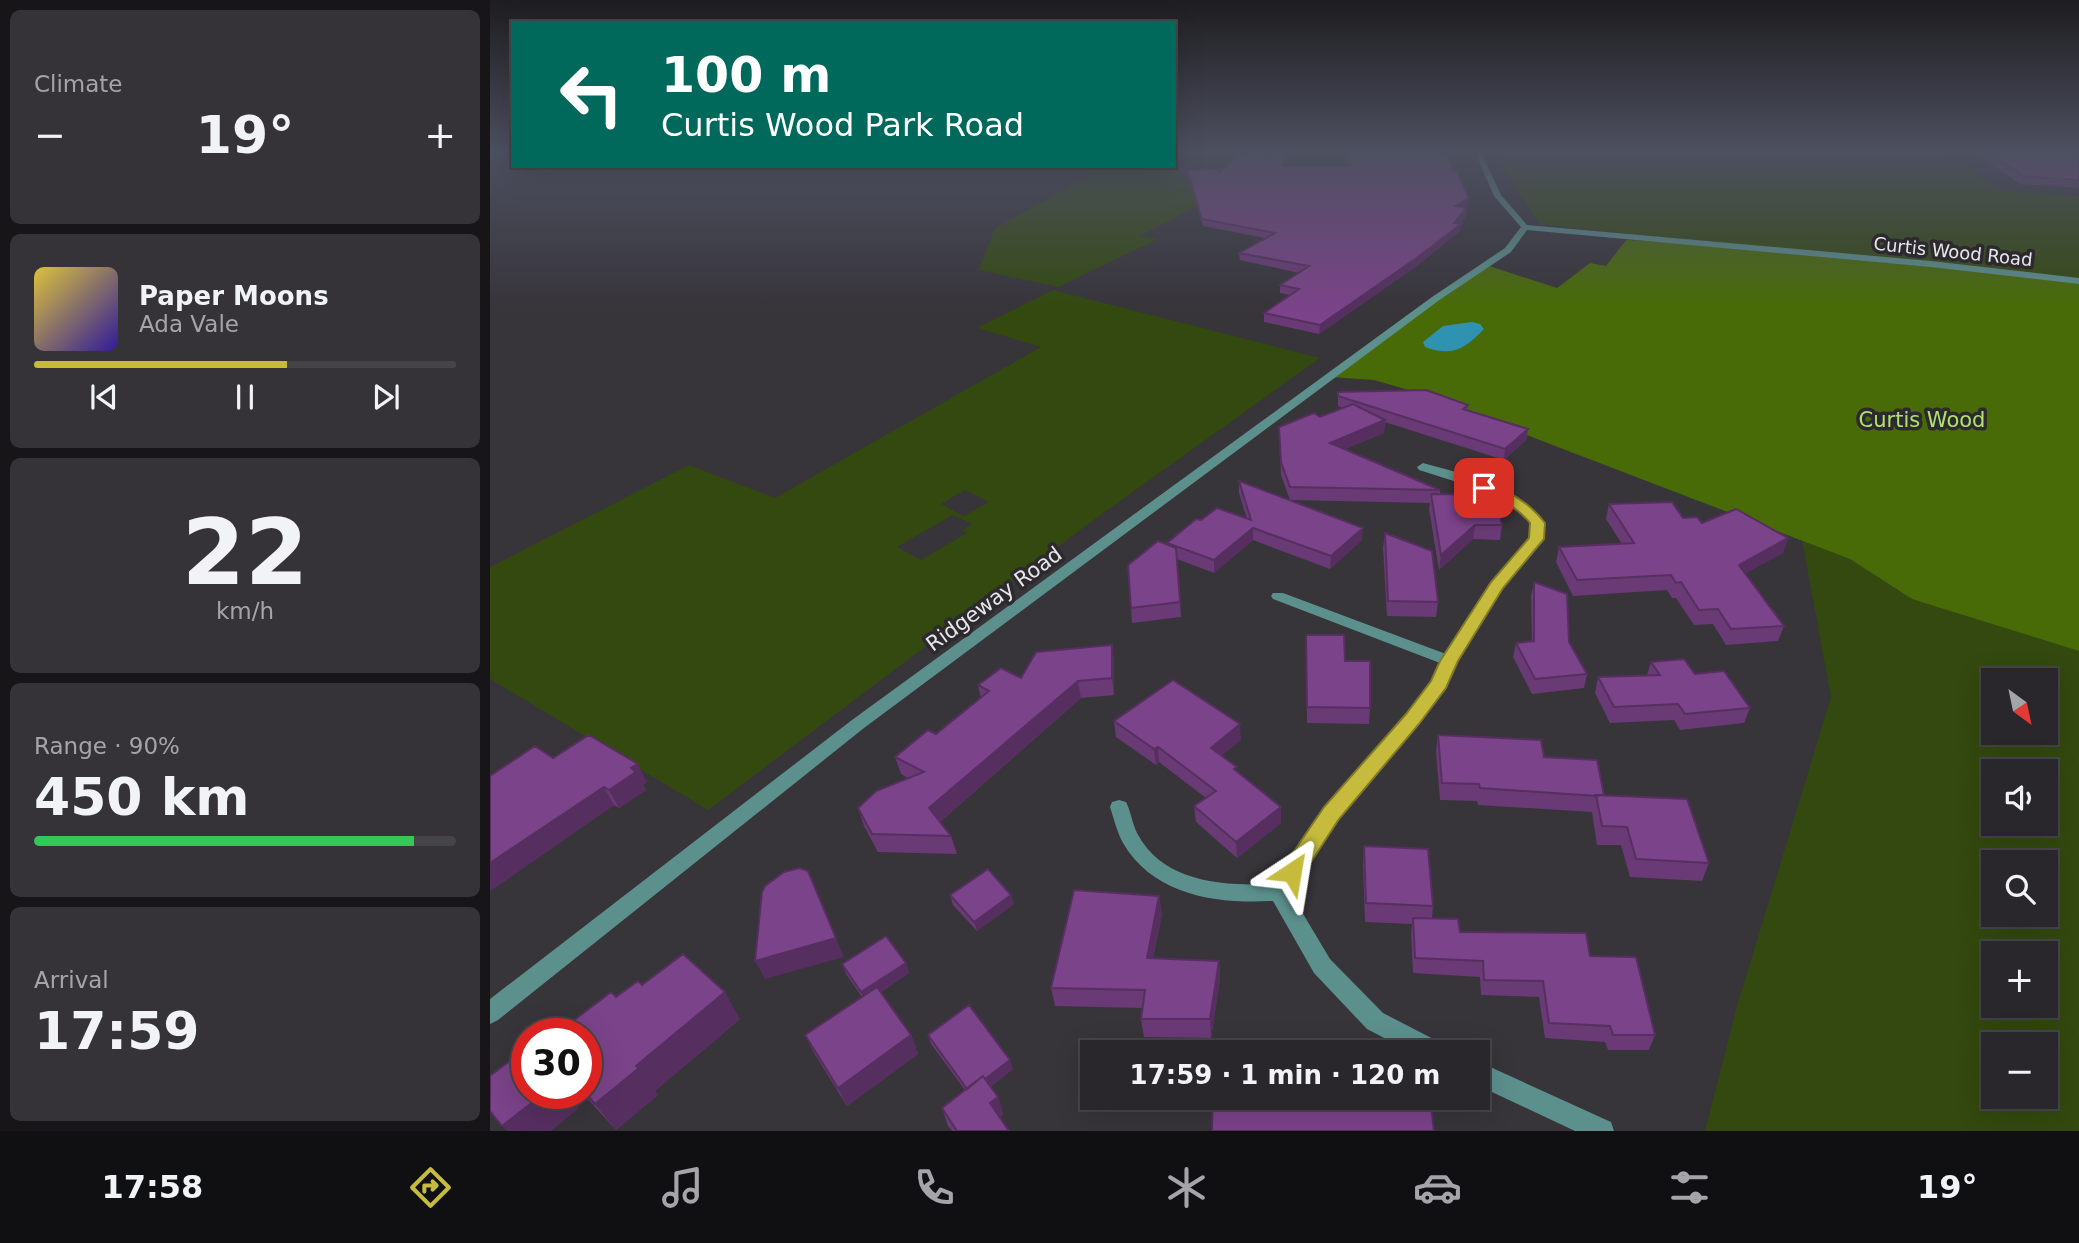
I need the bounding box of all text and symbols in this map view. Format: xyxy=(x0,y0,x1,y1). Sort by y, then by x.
text: 100 m xyxy=(661,47,831,104)
icon: left xyxy=(546,49,637,140)
text: Climate xyxy=(34,71,123,97)
text: 19° xyxy=(196,105,294,165)
text: Curtis Wood Park Road xyxy=(661,106,1024,144)
text: − xyxy=(34,113,66,157)
text: + xyxy=(424,113,456,157)
street label: Curtis Wood Road xyxy=(1873,233,2034,270)
text: Paper Moons xyxy=(139,281,329,311)
text: Ada Vale xyxy=(139,311,239,337)
icon: previous xyxy=(85,378,123,416)
icon: pause xyxy=(226,378,264,416)
icon: next xyxy=(367,378,405,416)
park label: Curtis Wood xyxy=(1859,408,1985,432)
pin xyxy=(1454,458,1514,518)
icon: arrive xyxy=(1465,469,1503,507)
text: 22 xyxy=(182,500,308,605)
street label: Ridgeway Road xyxy=(921,542,1067,656)
text: km/h xyxy=(216,598,274,624)
north arrow xyxy=(1981,668,2058,746)
map controls xyxy=(1981,668,2058,1109)
text: Range · 90% xyxy=(34,733,180,759)
button: sound xyxy=(1981,759,2058,836)
text: 450 km xyxy=(34,767,249,827)
position arrow xyxy=(1255,835,1329,909)
button: search xyxy=(1981,850,2058,927)
button: + xyxy=(1981,941,2058,1018)
text: Arrival xyxy=(34,967,109,993)
text: 17:59 xyxy=(34,1001,200,1061)
speed limit sign: 30 xyxy=(511,1018,602,1109)
button: − xyxy=(1981,1032,2058,1109)
text: 17:59 · 1 min · 120 m xyxy=(1130,1060,1440,1090)
icon: directions xyxy=(406,1163,455,1212)
icon: music xyxy=(658,1163,707,1212)
icon: phone xyxy=(910,1163,959,1212)
icon: climate xyxy=(1162,1163,1211,1212)
icon: car xyxy=(1413,1163,1462,1212)
icon: filters xyxy=(1665,1163,1714,1212)
text: 17:58 xyxy=(101,1168,203,1206)
text: 19° xyxy=(1917,1168,1977,1206)

